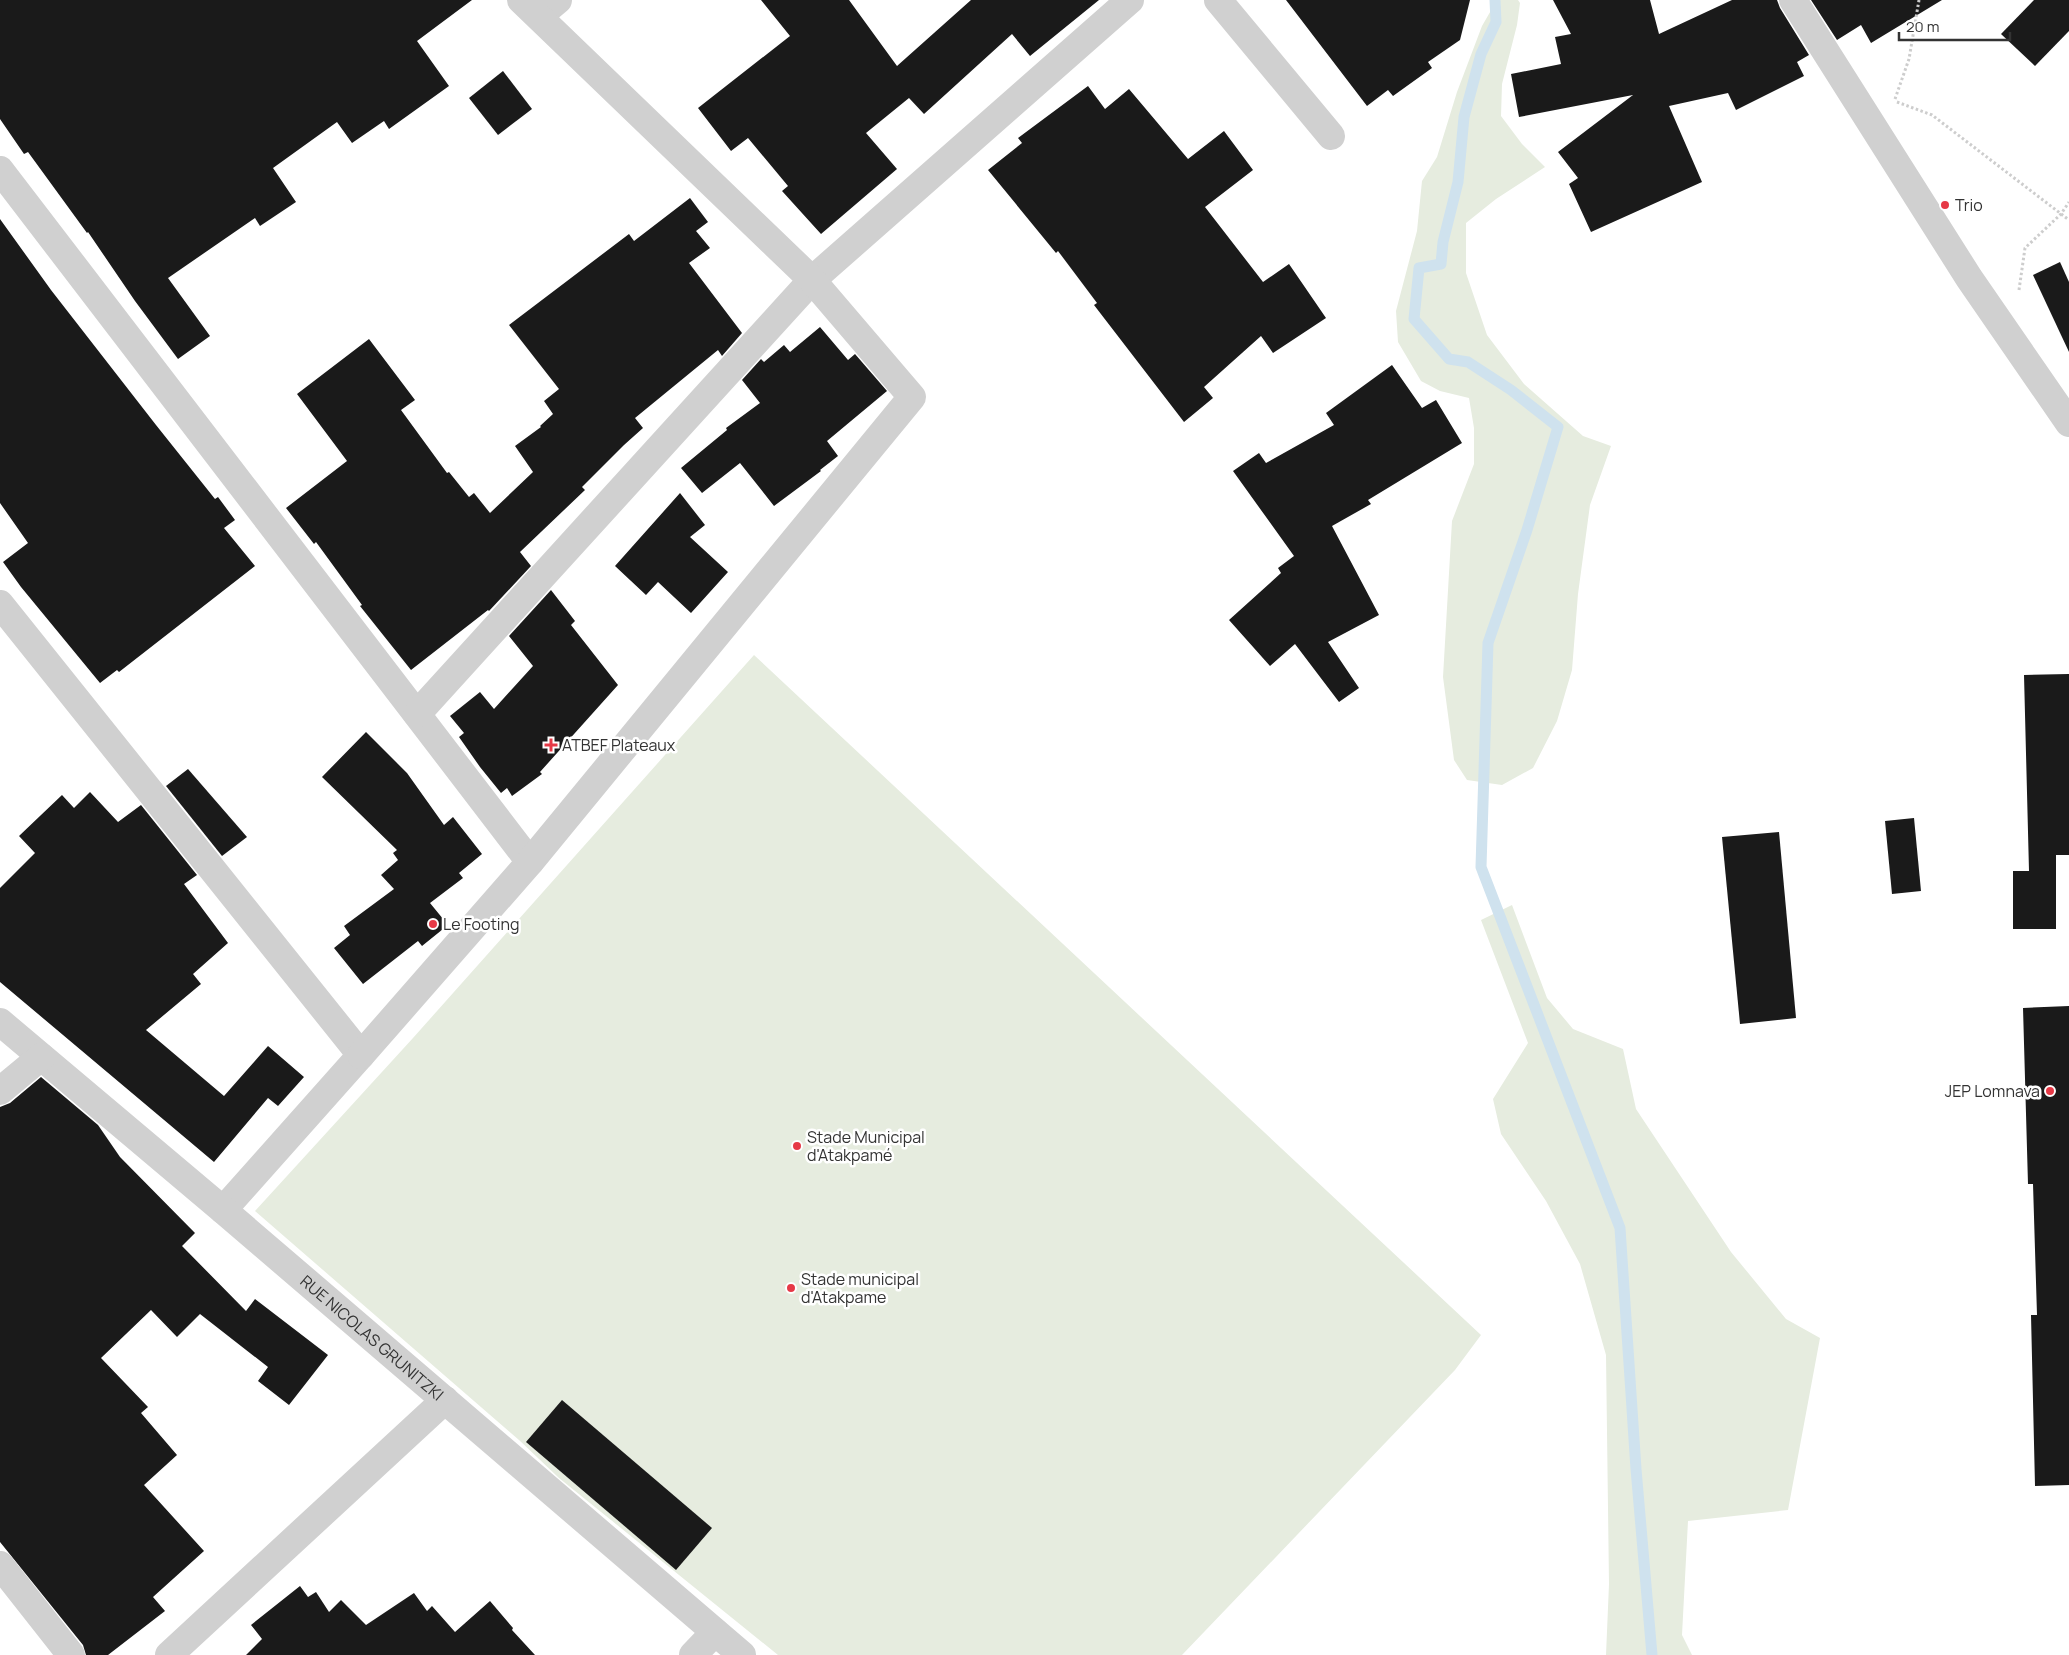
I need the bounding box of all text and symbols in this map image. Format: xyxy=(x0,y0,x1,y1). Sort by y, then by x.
scale bar xyxy=(1899,10,2010,42)
text: 20 m xyxy=(1906,16,1939,37)
place label: Trio xyxy=(1955,194,1983,216)
marker: Trio xyxy=(1939,199,1951,211)
place label: ATBEF Plateaux xyxy=(562,734,676,756)
marker: ATBEF Plateaux xyxy=(544,738,558,752)
place label: Le Footing xyxy=(443,913,520,935)
marker: Le Footing xyxy=(427,918,439,930)
place label: JEP Lomnava xyxy=(1945,1080,2040,1102)
marker: JEP Lomnava xyxy=(2044,1085,2056,1097)
place label: Stade Municipal d'Atakpamé xyxy=(807,1126,925,1166)
marker: Stade Municipal d'Atakpamé xyxy=(791,1140,803,1152)
place label: Stade municipal d'Atakpame xyxy=(801,1268,919,1308)
street label: RUE NICOLAS GRUNITZKI xyxy=(296,1270,448,1406)
marker: Stade municipal d'Atakpame xyxy=(785,1282,797,1294)

